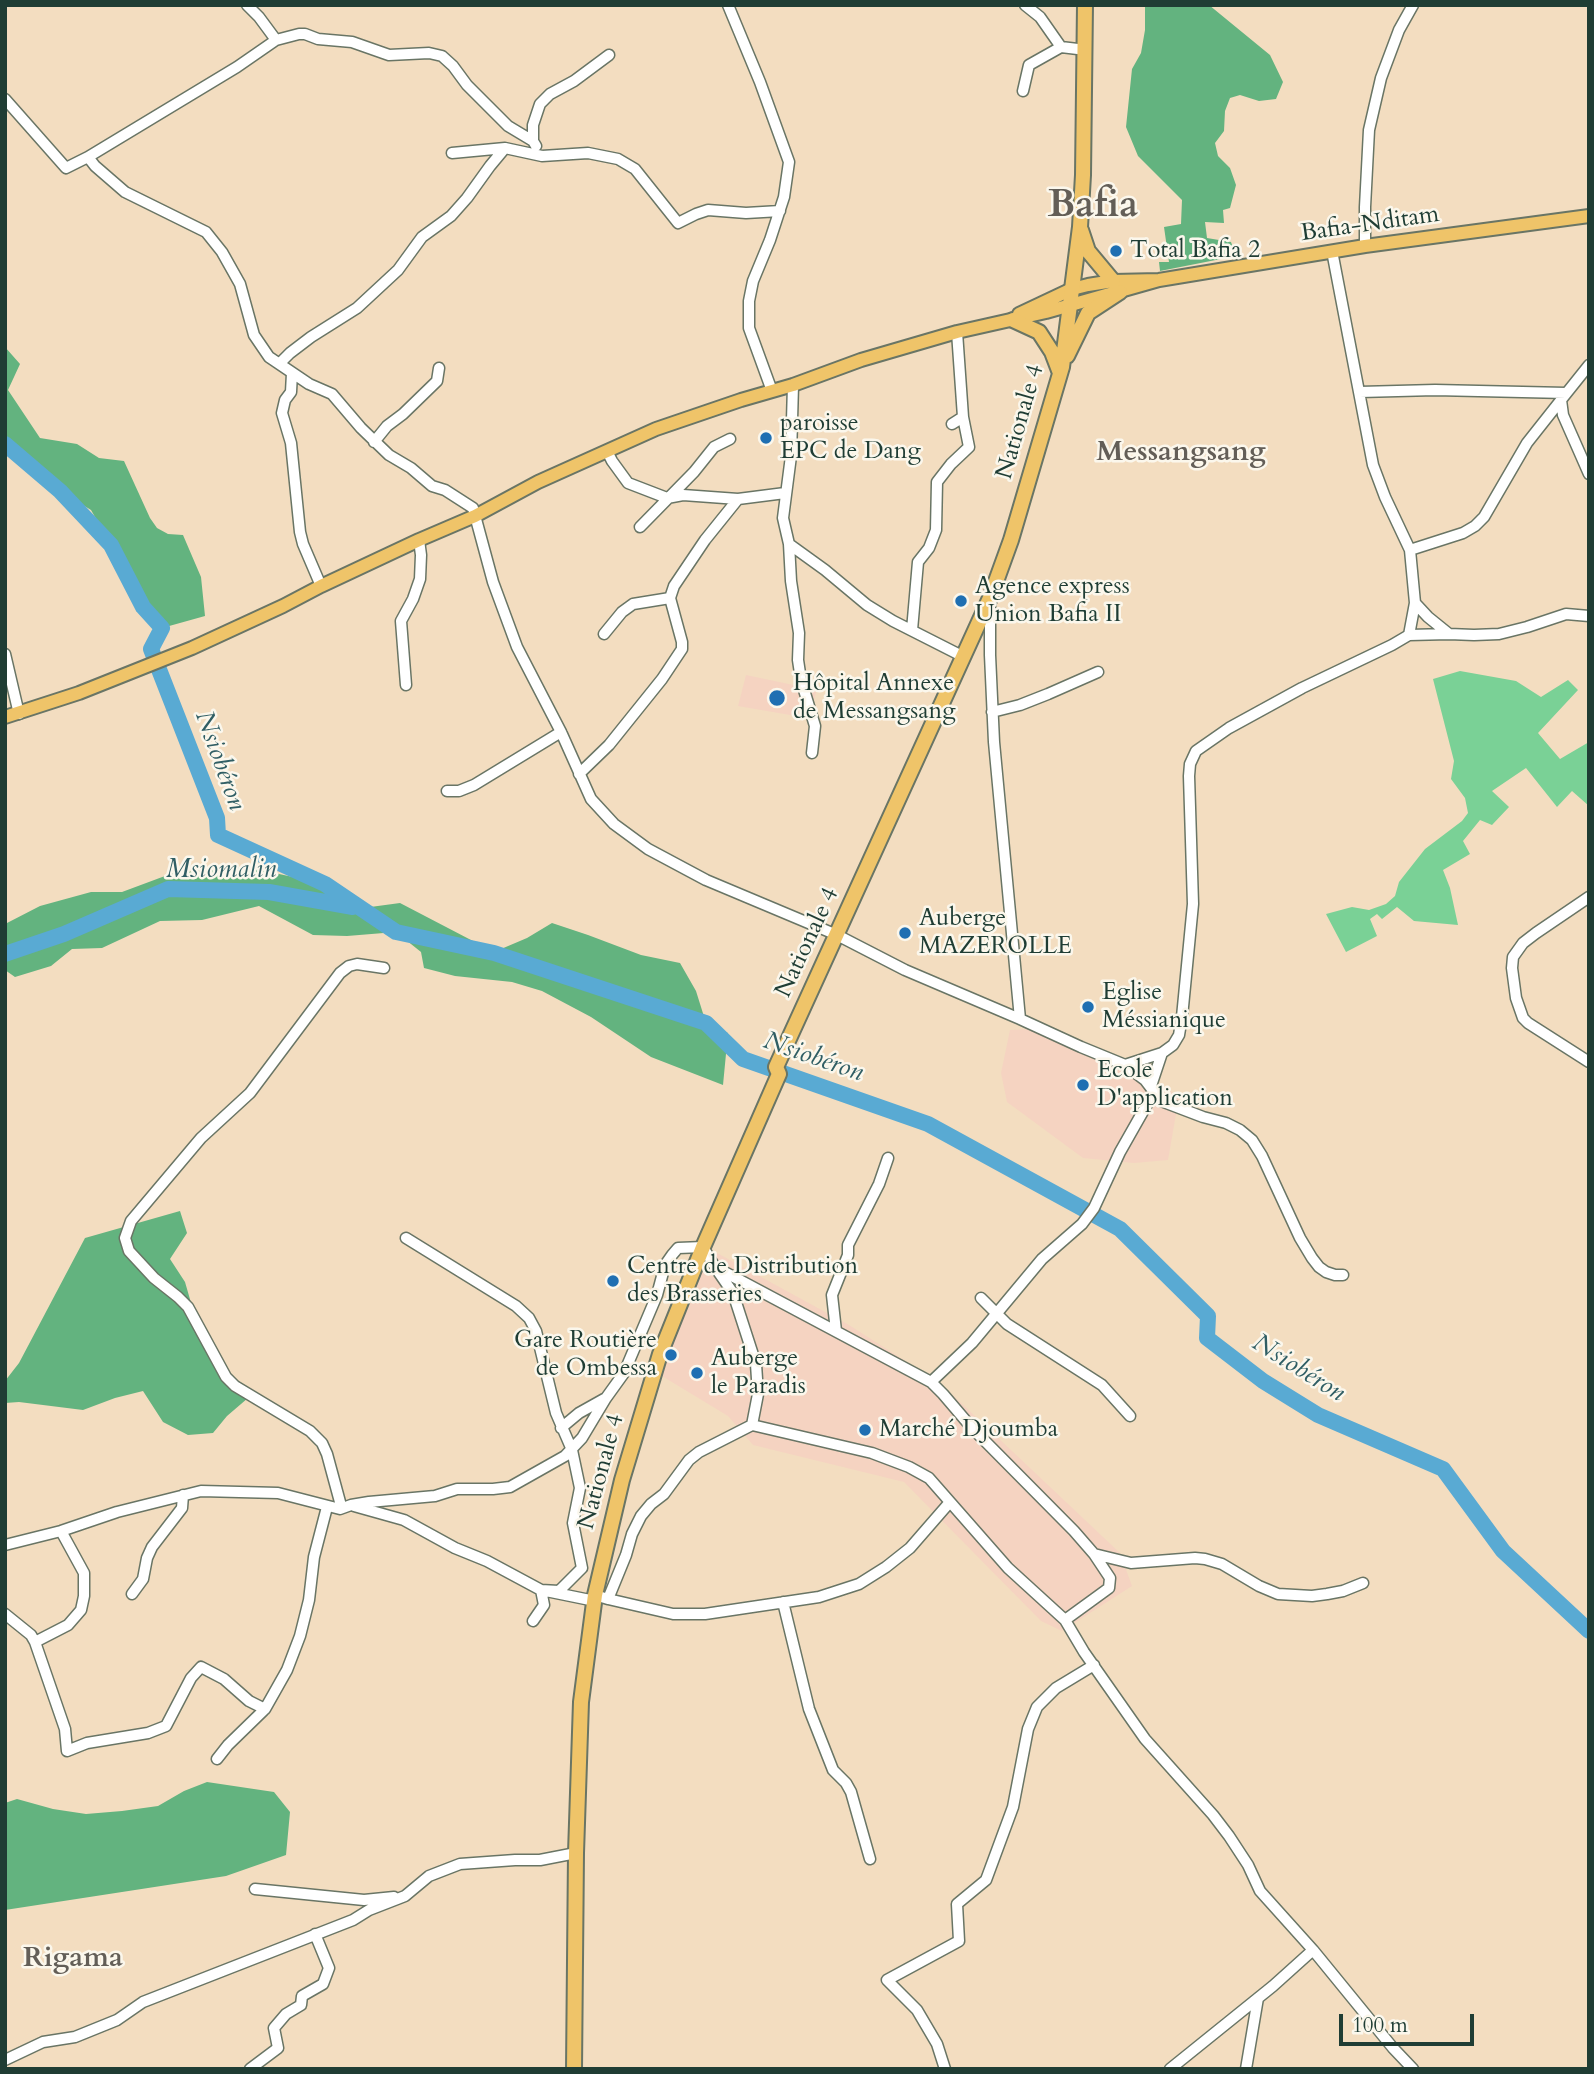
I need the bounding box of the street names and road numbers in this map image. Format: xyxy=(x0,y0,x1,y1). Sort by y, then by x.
street label: Bafia-Nditam xyxy=(1299,201,1441,249)
street label: Nationale 4 xyxy=(991,361,1051,483)
street label: Nationale 4 xyxy=(770,883,846,1003)
street label: Nationale 4 xyxy=(573,1411,631,1533)

